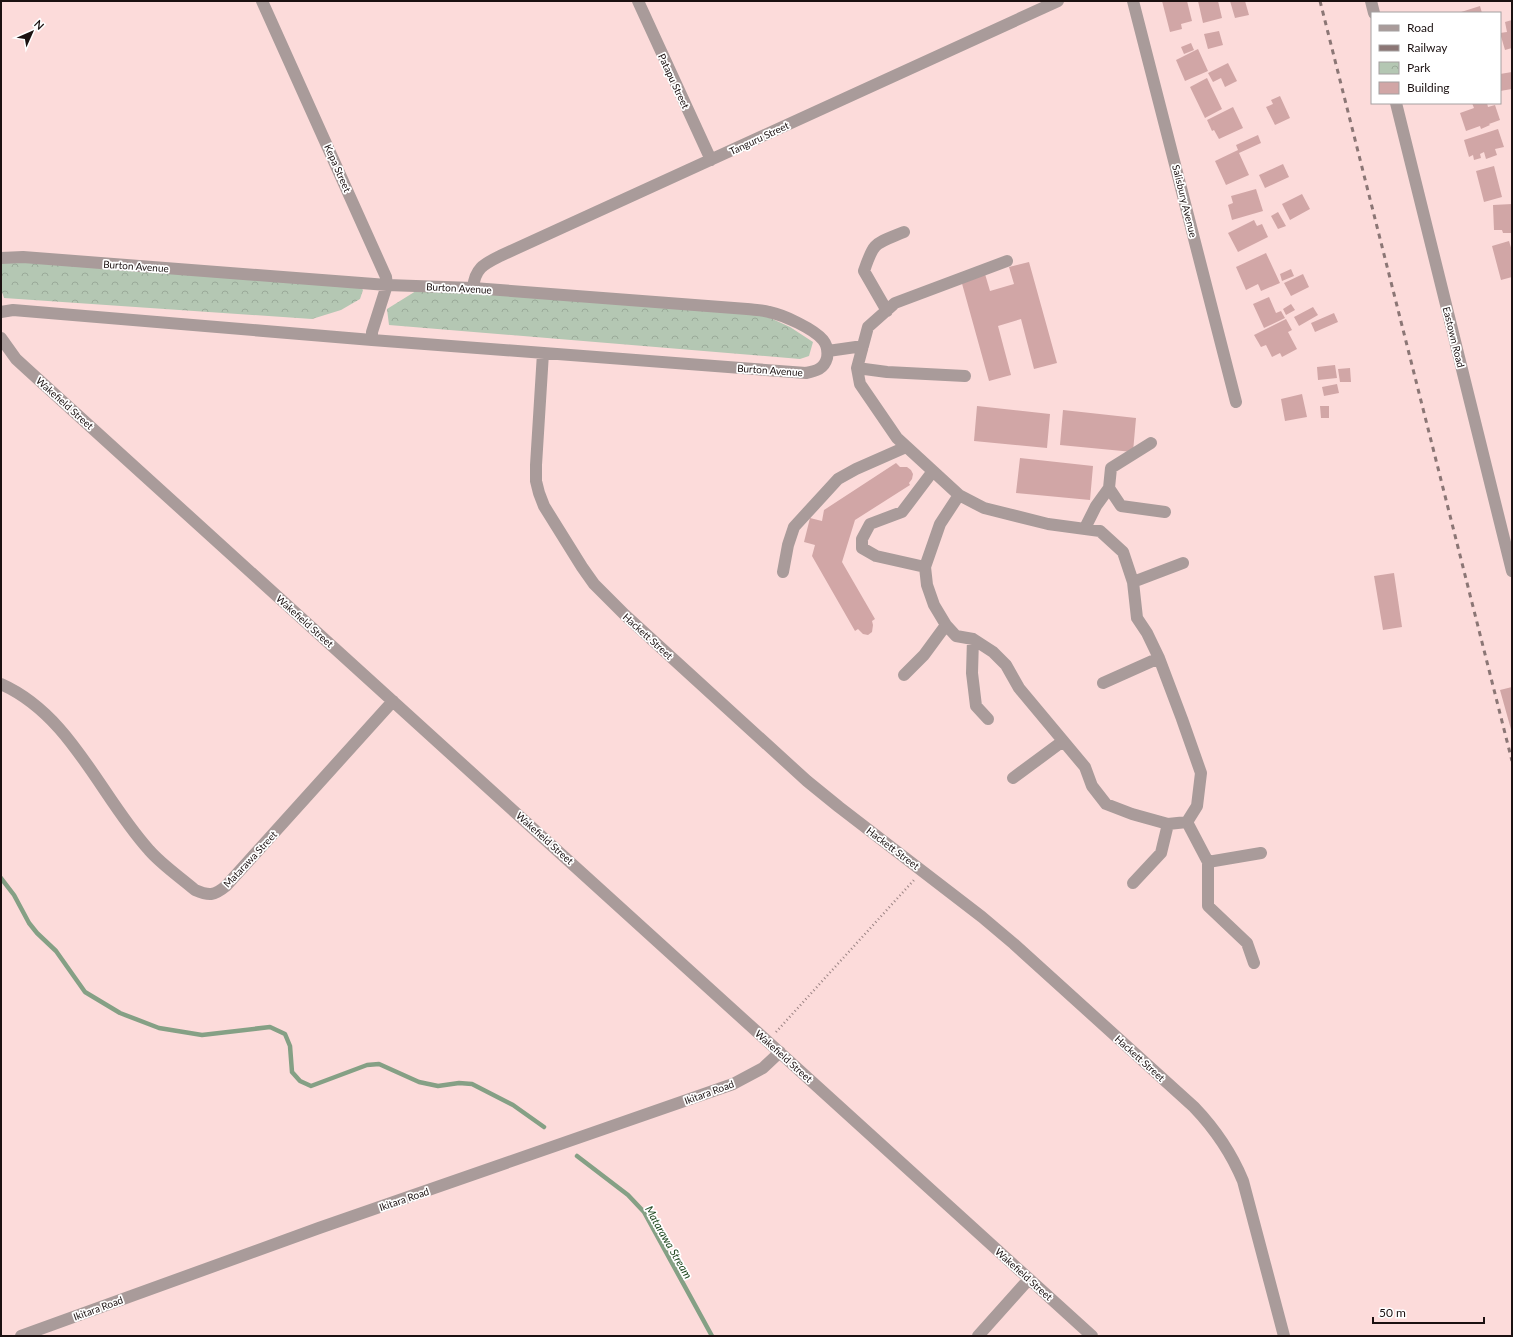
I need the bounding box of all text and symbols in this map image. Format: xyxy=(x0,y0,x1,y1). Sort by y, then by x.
north arrow xyxy=(12,12,52,52)
legend xyxy=(1371,12,1501,104)
text: N xyxy=(32,17,47,32)
text: Road xyxy=(1407,20,1434,35)
text: Railway xyxy=(1407,40,1448,55)
street label: Patapu Street xyxy=(656,52,692,111)
text: Park xyxy=(1407,60,1431,75)
text: Building xyxy=(1407,80,1450,95)
street label: Tanguru Street xyxy=(727,119,791,157)
street label: Kepa Street xyxy=(322,142,354,194)
street label: Salisbury Avenue xyxy=(1170,163,1200,239)
street label: Burton Avenue xyxy=(103,258,169,274)
street label: Burton Avenue xyxy=(426,280,492,296)
street label: Eastown Road xyxy=(1441,305,1467,369)
street label: Burton Avenue xyxy=(737,362,803,378)
street label: Wakefield Street xyxy=(34,374,96,432)
street label: Wakefield Street xyxy=(274,592,336,650)
street label: Hackett Street xyxy=(621,610,676,662)
street label: Wakefield Street xyxy=(514,809,576,867)
street label: Hackett Street xyxy=(864,824,922,872)
street label: Matarawa Street xyxy=(221,828,279,890)
street label: Wakefield Street xyxy=(753,1027,815,1085)
street label: Hackett Street xyxy=(1113,1032,1168,1084)
street label: Ikitara Road xyxy=(683,1077,735,1107)
street label: Ikitara Road xyxy=(377,1185,431,1213)
water label: Matarawa Stream xyxy=(643,1203,695,1281)
street label: Wakefield Street xyxy=(993,1245,1055,1303)
street label: Ikitara Road xyxy=(72,1293,124,1323)
scale bar xyxy=(1373,1299,1484,1325)
text: 50 m xyxy=(1379,1305,1406,1320)

